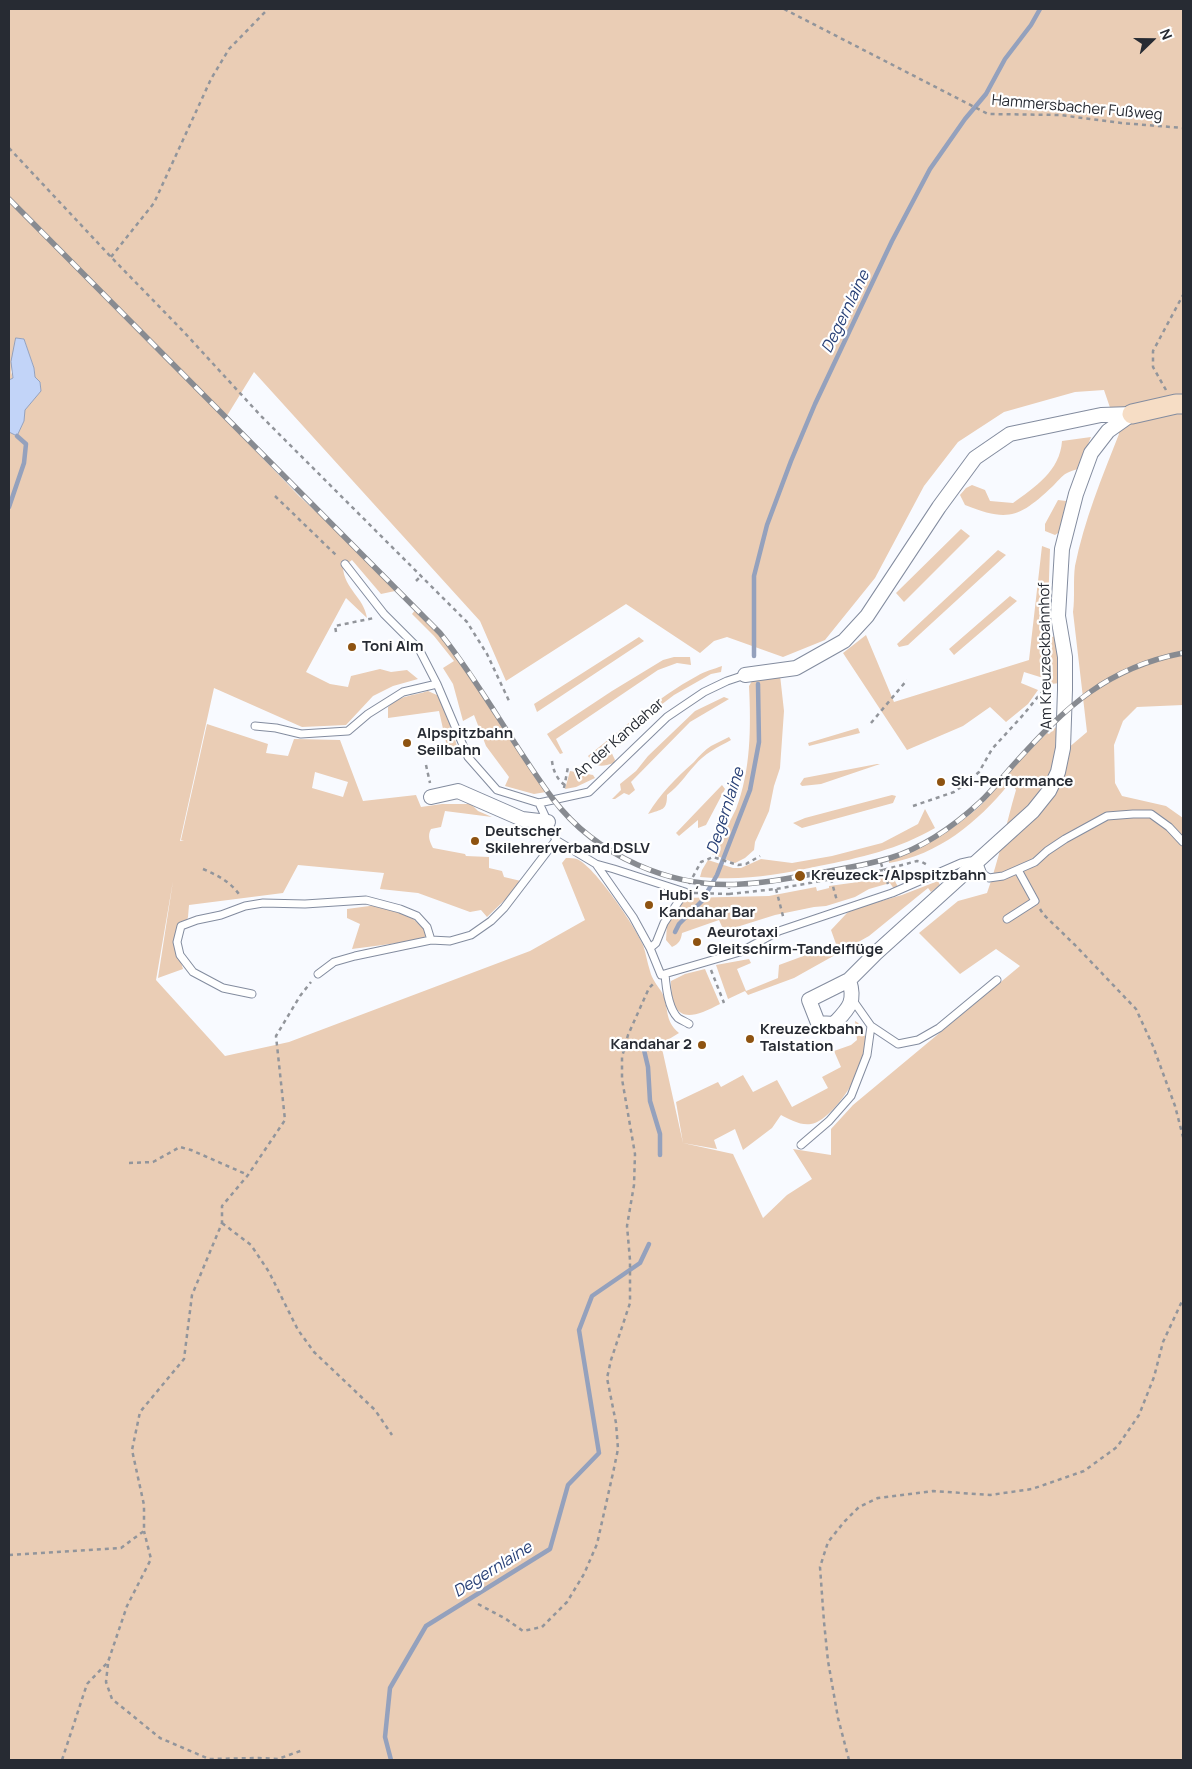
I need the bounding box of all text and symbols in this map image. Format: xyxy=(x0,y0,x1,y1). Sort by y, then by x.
north arrow xyxy=(1127,15,1177,65)
text: N xyxy=(1156,26,1177,42)
street label: Hammersbacher Fußweg xyxy=(991,92,1163,124)
water label: Degernlaine xyxy=(818,268,874,356)
street label: Am Kreuzeckbahnhof xyxy=(1036,582,1056,730)
place label: Toni Alm xyxy=(362,638,424,656)
marker: Toni Alm xyxy=(346,641,358,653)
street label: An der Kandahar xyxy=(570,695,668,783)
place label: Alpspitzbahn Seilbahn xyxy=(417,725,513,760)
marker: Alpspitzbahn Seilbahn xyxy=(401,737,413,749)
water label: Degernlaine xyxy=(703,766,749,856)
place label: Ski-Performance xyxy=(951,773,1073,791)
marker: Ski-Performance xyxy=(935,776,947,788)
place label: Deutscher Skilehrerverband DSLV xyxy=(485,823,650,858)
marker: Deutscher Skilehrerverband DSLV xyxy=(469,835,481,847)
place label: Kreuzeck-/Alpspitzbahn xyxy=(811,867,986,885)
marker: Kreuzeck-/Alpspitzbahn xyxy=(793,869,807,883)
place label: Hubi´s Kandahar Bar xyxy=(659,887,756,922)
marker: Hubi´s Kandahar Bar xyxy=(643,899,655,911)
place label: Aeurotaxi Gleitschirm-Tandelflüge xyxy=(707,924,883,959)
marker: Aeurotaxi Gleitschirm-Tandelflüge xyxy=(691,936,703,948)
place label: Kreuzeckbahn Talstation xyxy=(760,1021,864,1056)
marker: Kreuzeckbahn Talstation xyxy=(744,1033,756,1045)
place label: Kandahar 2 xyxy=(611,1036,692,1054)
marker: Kandahar 2 xyxy=(696,1039,708,1051)
water label: Degernlaine xyxy=(450,1538,536,1602)

